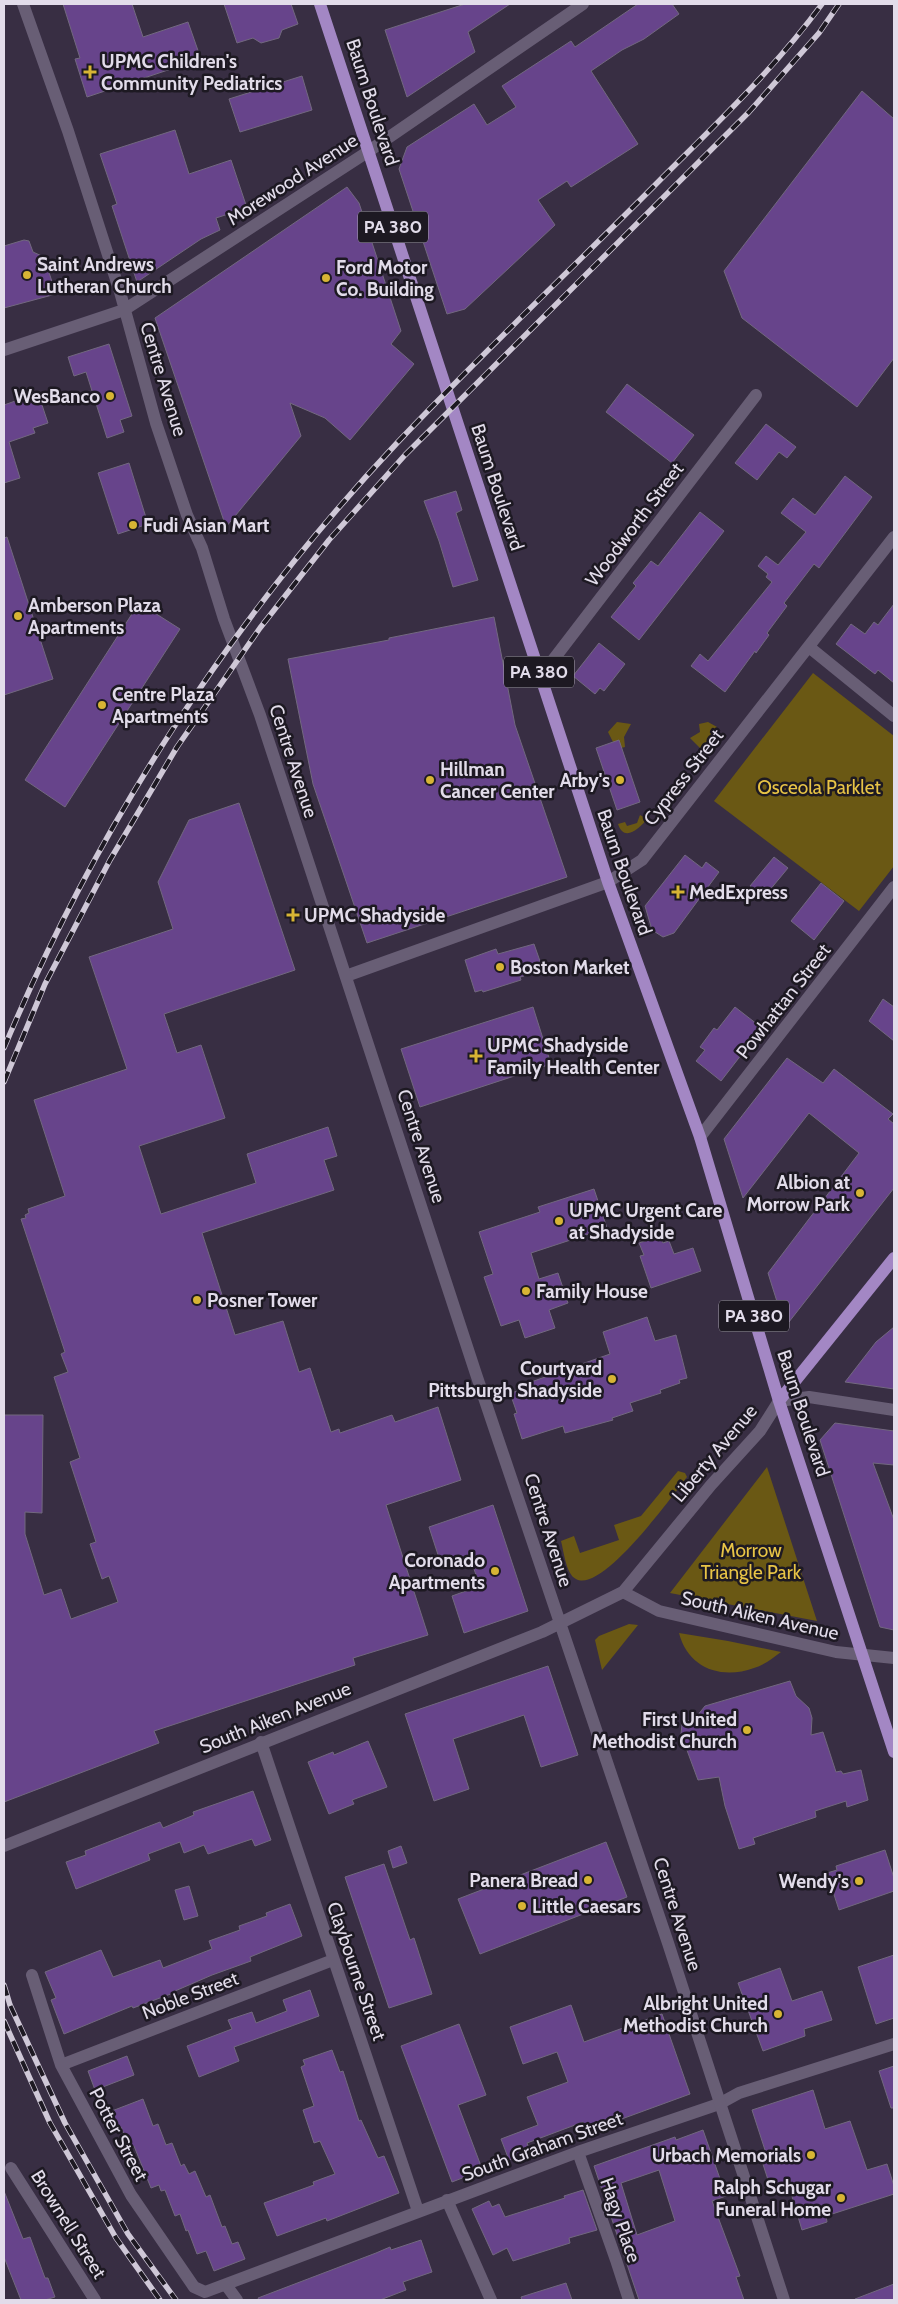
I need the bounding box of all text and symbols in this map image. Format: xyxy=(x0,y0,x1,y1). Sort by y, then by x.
street label: Baum Boulevard xyxy=(341,36,404,168)
place label: UPMC Children's Community Pediatrics xyxy=(101,50,282,95)
marker: UPMC Children's Community Pediatrics xyxy=(83,65,97,79)
street label: Morewood Avenue xyxy=(223,129,362,230)
road number: PA 380 xyxy=(358,212,428,242)
place label: Saint Andrews Lutheran Church xyxy=(37,253,172,298)
place label: Ford Motor Co. Building xyxy=(336,256,434,301)
marker: Saint Andrews Lutheran Church xyxy=(21,269,33,281)
marker: Ford Motor Co. Building xyxy=(320,272,332,284)
street label: Centre Avenue xyxy=(135,319,192,439)
place label: WesBanco xyxy=(14,385,100,408)
marker: WesBanco xyxy=(104,390,116,402)
street label: Baum Boulevard xyxy=(466,421,529,553)
street label: Woodworth Street xyxy=(580,458,689,591)
place label: Fudi Asian Mart xyxy=(143,514,270,537)
marker: Fudi Asian Mart xyxy=(127,519,139,531)
place label: Amberson Plaza Apartments xyxy=(28,594,162,639)
marker: Amberson Plaza Apartments xyxy=(12,610,24,622)
road number: PA 380 xyxy=(504,656,574,688)
place label: Centre Plaza Apartments xyxy=(112,683,215,728)
marker: Centre Plaza Apartments xyxy=(96,699,108,711)
street label: Centre Avenue xyxy=(264,701,323,821)
street label: Cypress Street xyxy=(639,724,729,830)
place label: Hillman Cancer Center xyxy=(440,758,555,803)
place label: Arby's xyxy=(560,769,610,792)
marker: Hillman Cancer Center xyxy=(424,774,436,786)
marker: Arby's xyxy=(614,774,626,786)
park label: Osceola Parklet xyxy=(757,776,881,799)
street label: Baum Boulevard xyxy=(592,806,657,938)
place label: MedExpress xyxy=(689,881,788,904)
marker: MedExpress xyxy=(671,885,685,899)
place label: UPMC Shadyside xyxy=(304,904,446,927)
marker: UPMC Shadyside xyxy=(286,908,300,922)
street label: Powhattan Street xyxy=(731,939,836,1063)
place label: Boston Market xyxy=(510,956,630,979)
marker: Boston Market xyxy=(494,961,506,973)
place label: UPMC Shadyside Family Health Center xyxy=(487,1034,660,1079)
marker: UPMC Shadyside Family Health Center xyxy=(469,1049,483,1063)
street label: Centre Avenue xyxy=(392,1086,451,1206)
place label: Albion at Morrow Park xyxy=(746,1171,851,1216)
marker: Albion at Morrow Park xyxy=(854,1187,866,1199)
place label: UPMC Urgent Care at Shadyside xyxy=(569,1199,722,1244)
marker: UPMC Urgent Care at Shadyside xyxy=(553,1215,565,1227)
place label: Family House xyxy=(536,1280,648,1303)
marker: Family House xyxy=(520,1285,532,1297)
place label: Posner Tower xyxy=(207,1289,318,1312)
marker: Posner Tower xyxy=(191,1294,203,1306)
road number: PA 380 xyxy=(719,1300,789,1332)
street label: Baum Boulevard xyxy=(772,1347,835,1479)
place label: Courtyard Pittsburgh Shadyside xyxy=(428,1357,602,1402)
marker: Courtyard Pittsburgh Shadyside xyxy=(606,1373,618,1385)
street label: Liberty Avenue xyxy=(667,1400,762,1507)
street label: Centre Avenue xyxy=(519,1470,578,1590)
park label: Morrow Triangle Park xyxy=(701,1539,802,1584)
place label: Coronado Apartments xyxy=(389,1549,485,1594)
marker: Coronado Apartments xyxy=(489,1565,501,1577)
street label: South Aiken Avenue xyxy=(679,1586,841,1645)
street label: South Aiken Avenue xyxy=(196,1677,354,1758)
place label: First United Methodist Church xyxy=(592,1708,737,1753)
marker: First United Methodist Church xyxy=(741,1724,753,1736)
street label: Centre Avenue xyxy=(648,1854,707,1974)
place label: Panera Bread xyxy=(469,1869,578,1892)
place label: Wendy's xyxy=(779,1870,849,1893)
marker: Panera Bread xyxy=(582,1874,594,1886)
marker: Wendy's xyxy=(853,1875,865,1887)
place label: Little Caesars xyxy=(532,1895,641,1918)
street label: Claybourne Street xyxy=(322,1899,391,2044)
marker: Little Caesars xyxy=(516,1900,528,1912)
street label: Noble Street xyxy=(139,1966,242,2024)
place label: Albright United Methodist Church xyxy=(623,1992,768,2037)
marker: Albright United Methodist Church xyxy=(772,2008,784,2020)
street label: Potter Street xyxy=(84,2084,153,2185)
street label: South Graham Street xyxy=(459,2107,626,2186)
place label: Urbach Memorials xyxy=(652,2144,801,2167)
marker: Urbach Memorials xyxy=(805,2149,817,2161)
street label: Brownell Street xyxy=(26,2166,111,2283)
street label: Hagy Place xyxy=(595,2175,646,2266)
place label: Ralph Schugar Funeral Home xyxy=(713,2176,832,2221)
marker: Ralph Schugar Funeral Home xyxy=(835,2192,847,2204)

